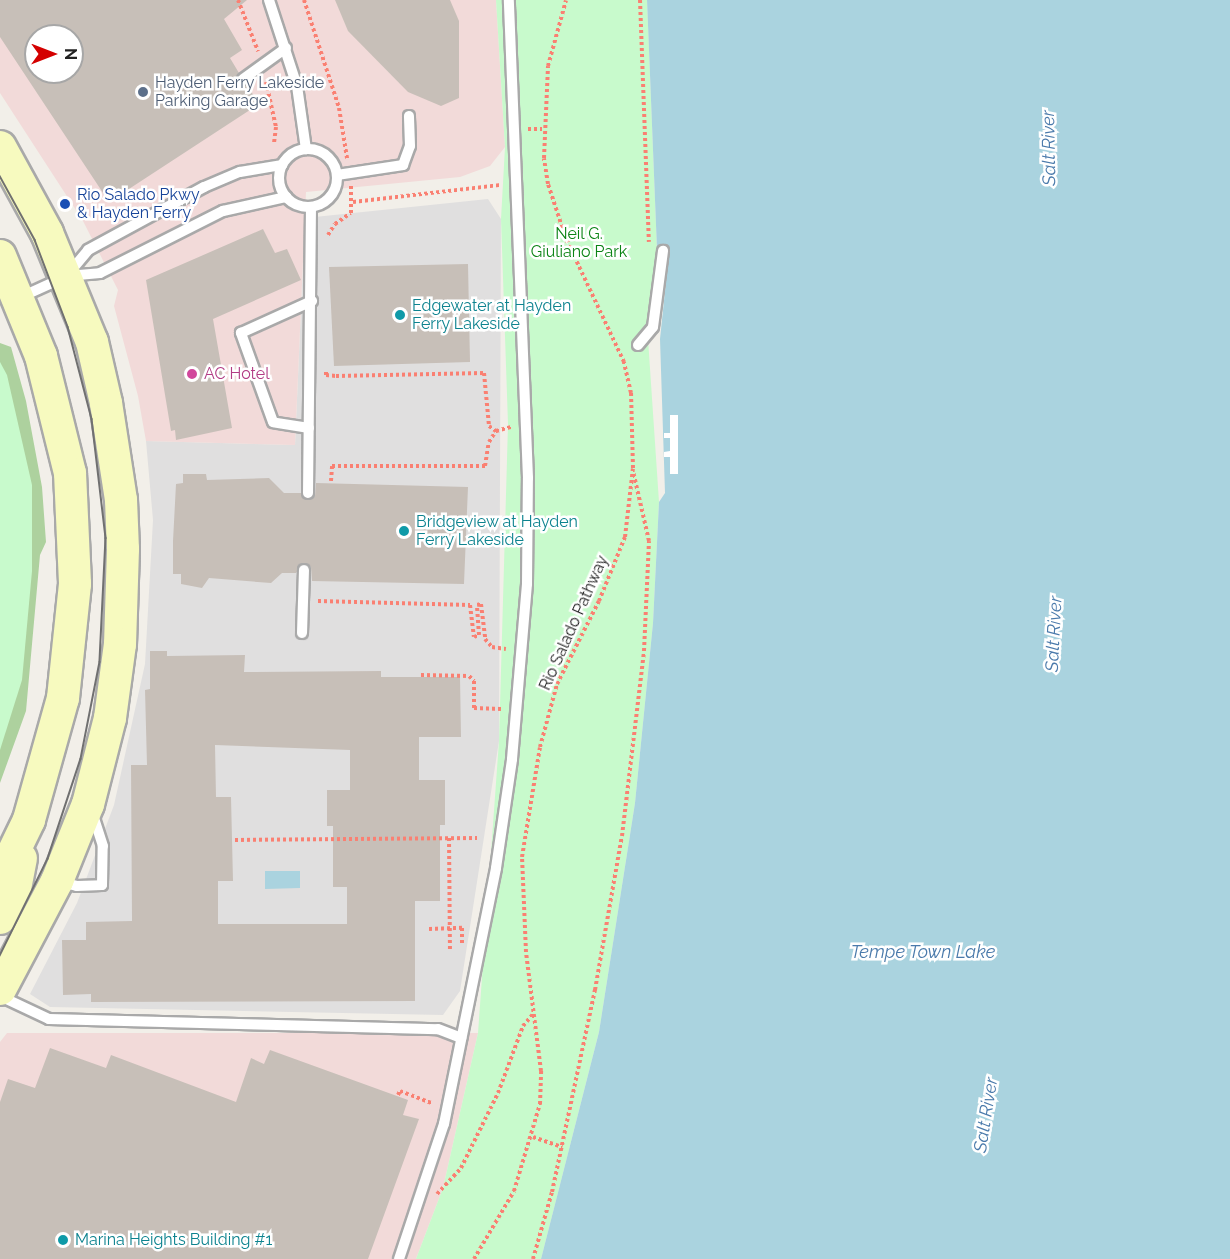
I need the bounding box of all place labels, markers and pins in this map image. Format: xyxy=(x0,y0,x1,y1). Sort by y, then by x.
place label: Hayden Ferry Lakeside Parking Garage xyxy=(155,73,325,111)
marker: Hayden Ferry Lakeside Parking Garage xyxy=(136,85,150,99)
place label: Rio Salado Pkwy & Hayden Ferry xyxy=(77,185,200,223)
marker: Rio Salado Pkwy & Hayden Ferry xyxy=(58,197,72,211)
place label: Edgewater at Hayden Ferry Lakeside xyxy=(412,296,572,334)
marker: Edgewater at Hayden Ferry Lakeside xyxy=(393,308,407,322)
place label: AC Hotel xyxy=(204,364,269,384)
marker: AC Hotel xyxy=(185,367,199,381)
place label: Bridgeview at Hayden Ferry Lakeside xyxy=(416,512,578,550)
marker: Bridgeview at Hayden Ferry Lakeside xyxy=(397,524,411,538)
place label: Marina Heights Building #1 xyxy=(75,1230,272,1250)
marker: Marina Heights Building #1 xyxy=(56,1233,70,1247)

